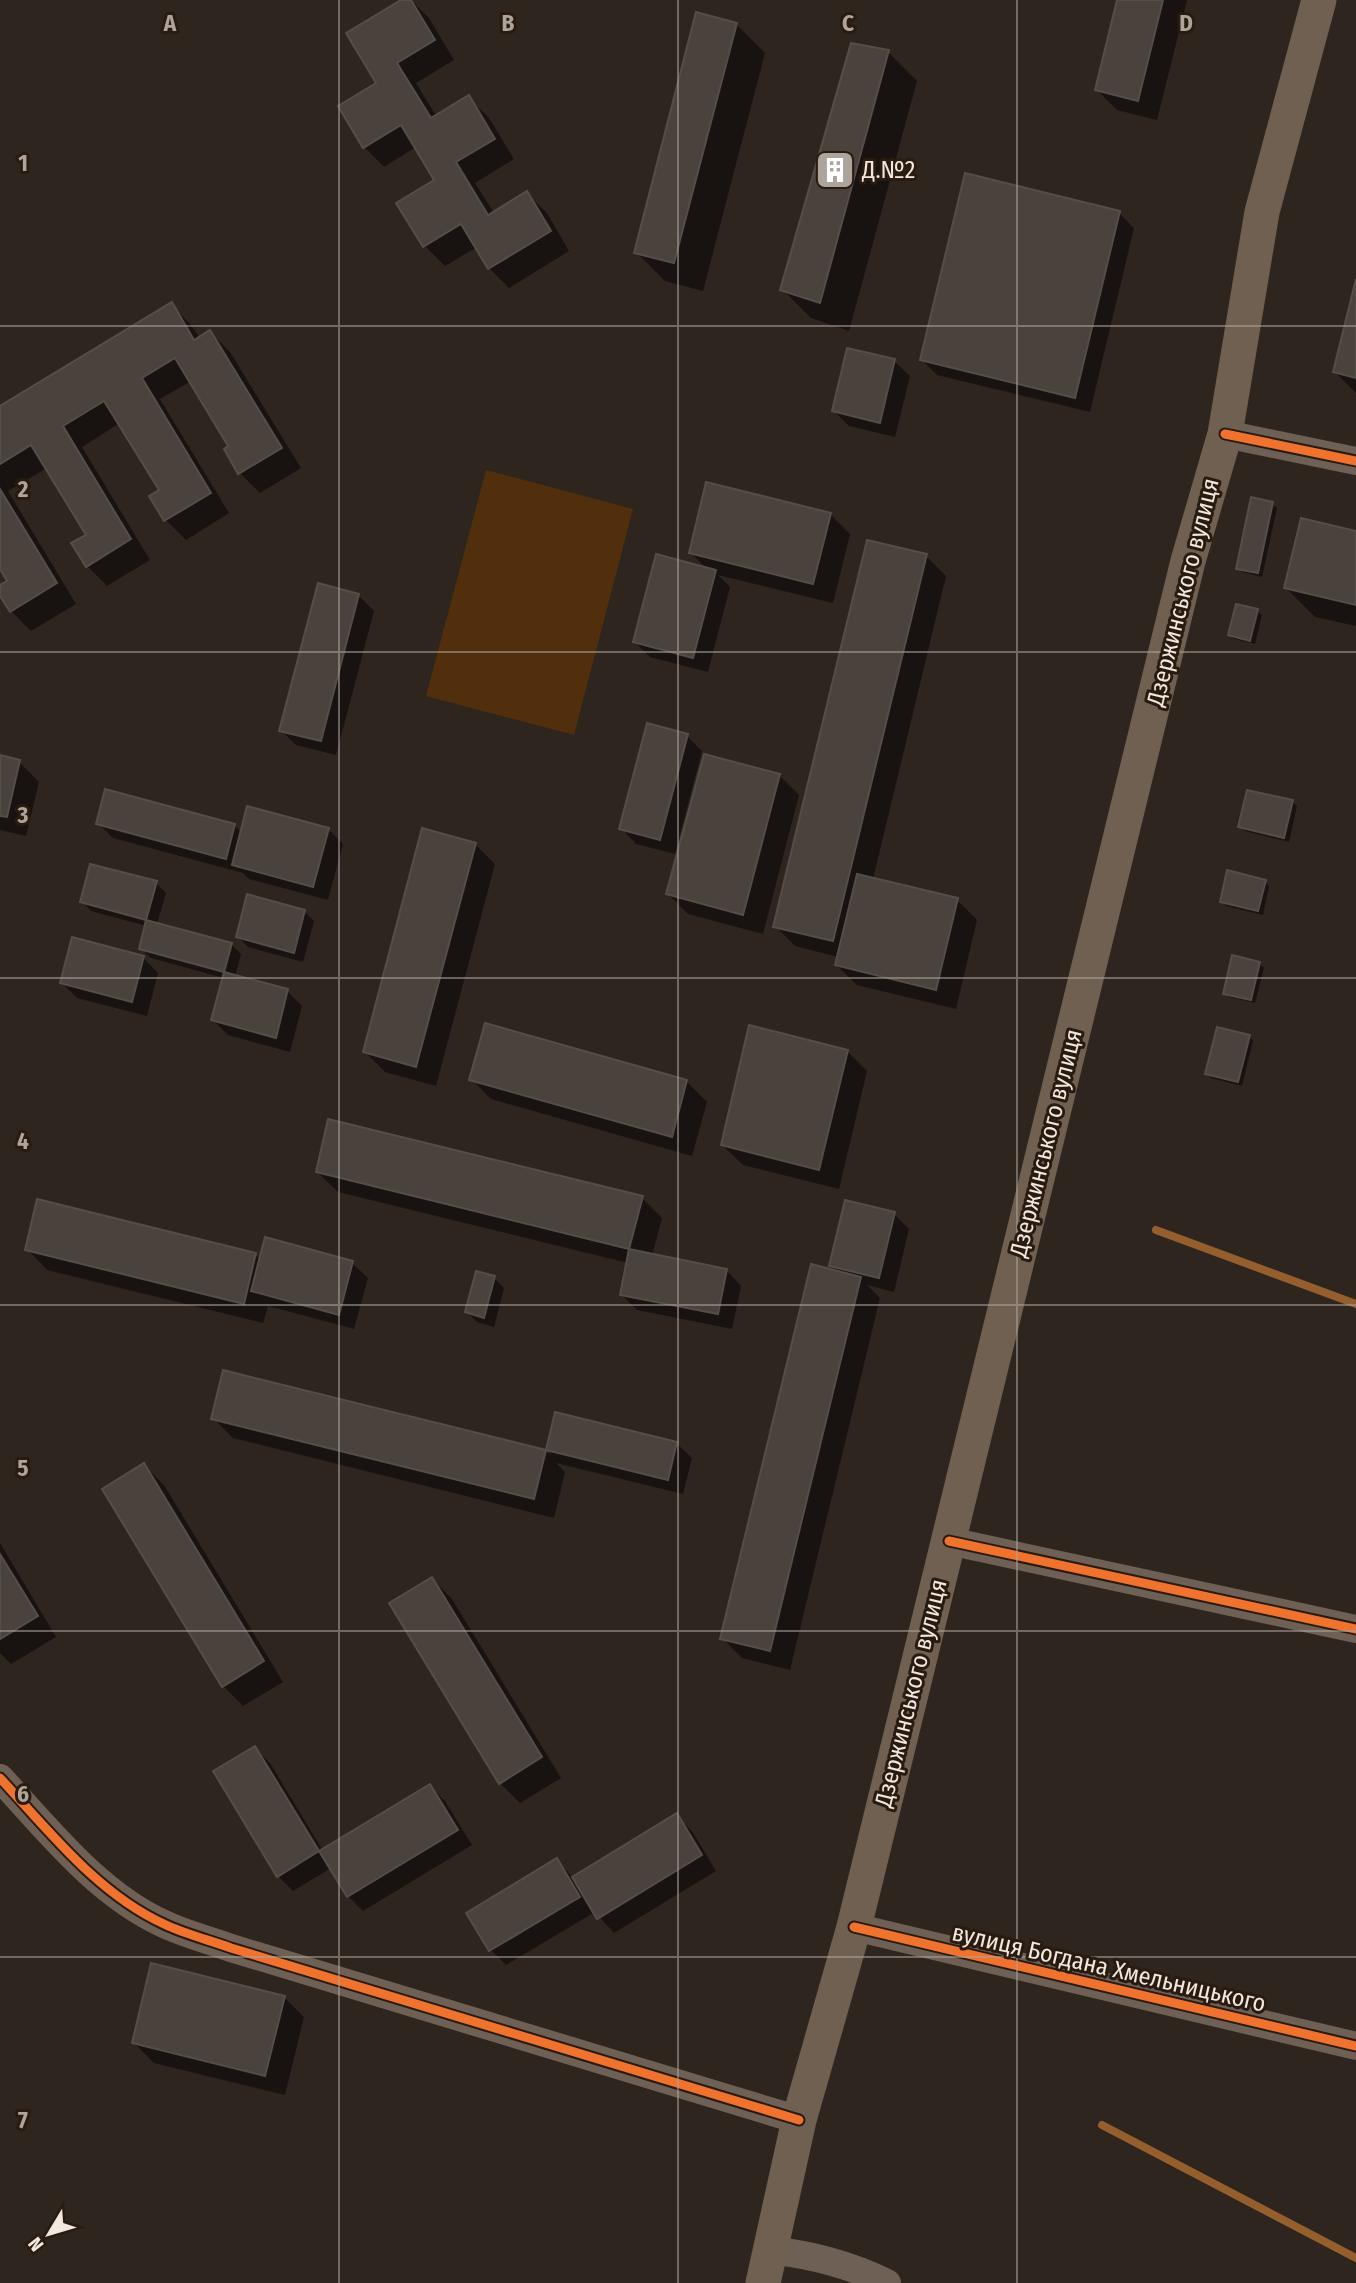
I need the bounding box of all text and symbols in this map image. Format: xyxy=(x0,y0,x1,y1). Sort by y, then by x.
text: A xyxy=(163,9,177,37)
text: B xyxy=(502,9,515,37)
text: C xyxy=(842,9,854,37)
text: D xyxy=(1179,9,1193,37)
text: 1 xyxy=(18,149,28,177)
building icon: Д.№2 xyxy=(814,149,856,191)
place label: Д.№2 xyxy=(861,156,915,184)
text: 2 xyxy=(17,475,29,503)
street label: Дзержинського вулиця xyxy=(1141,475,1225,710)
text: 3 xyxy=(17,801,29,829)
street label: Дзержинського вулиця xyxy=(1004,1026,1088,1261)
text: 4 xyxy=(17,1127,29,1155)
text: 5 xyxy=(17,1454,29,1482)
street label: Дзержинського вулиця xyxy=(869,1576,953,1811)
text: 6 xyxy=(17,1780,29,1808)
street label: вулиця Богдана Хмельницького xyxy=(950,1918,1268,2018)
text: 7 xyxy=(18,2106,28,2134)
north arrow xyxy=(14,2199,84,2269)
text: N xyxy=(23,2233,49,2256)

